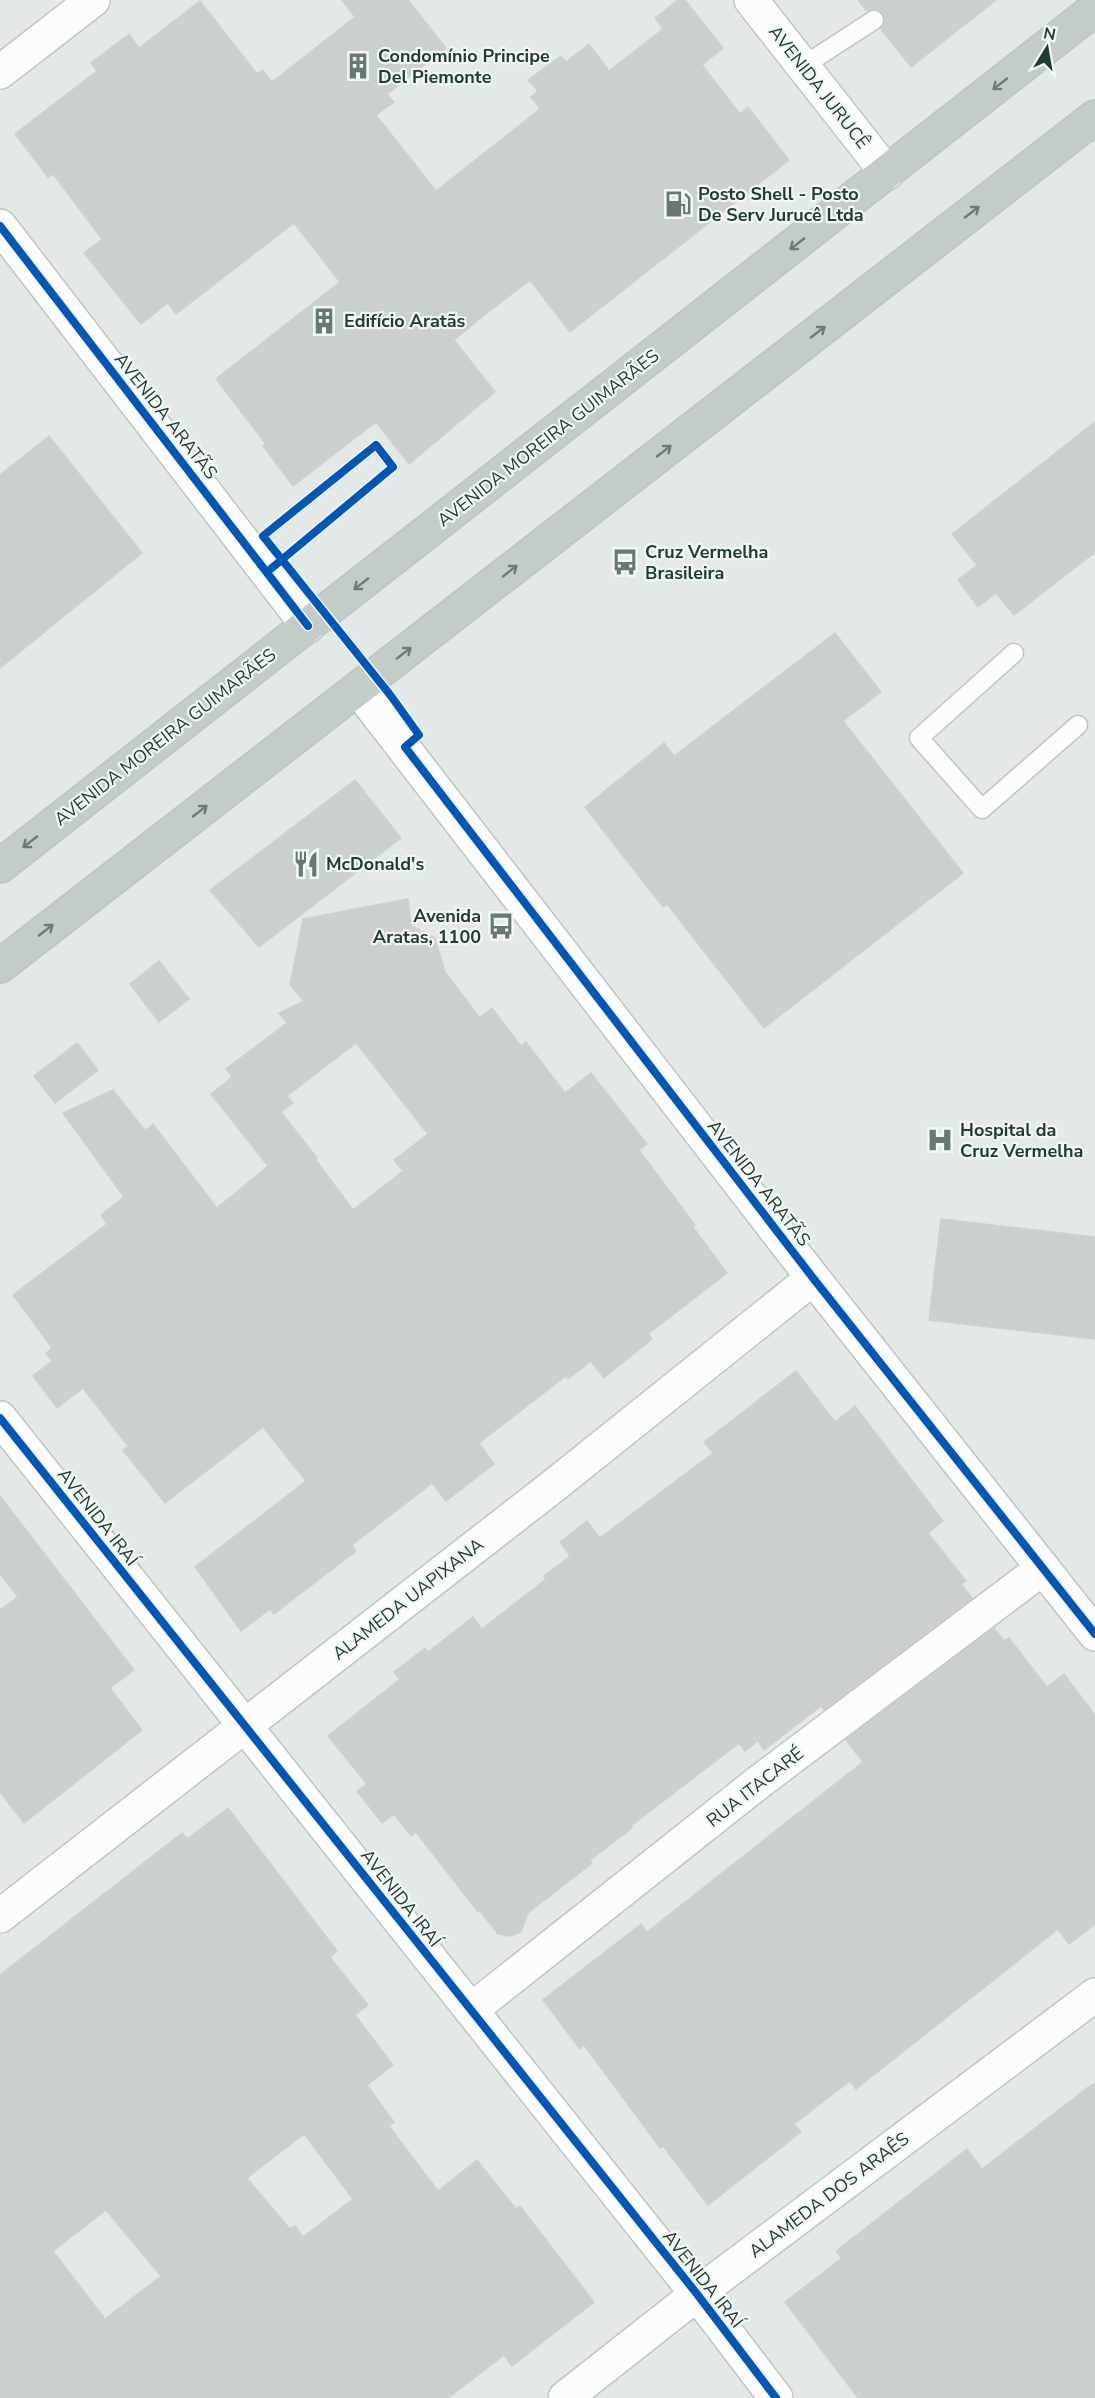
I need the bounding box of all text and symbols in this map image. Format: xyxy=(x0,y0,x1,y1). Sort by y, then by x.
north arrow xyxy=(1017,18,1077,78)
street label: AVENIDA JURUCÊ xyxy=(763,20,875,154)
text: N xyxy=(1042,22,1058,46)
place label: Condomínio Principe Del Piemonte xyxy=(378,44,550,89)
building icon: Condomínio Principe Del Piemonte xyxy=(343,51,373,81)
one-way arrow xyxy=(992,78,1008,91)
place label: Posto Shell - Posto De Serv Jurucê Ltda xyxy=(698,182,864,227)
fuel station icon: Posto Shell - Posto De Serv Jurucê Ltda xyxy=(663,189,693,219)
one-way arrow xyxy=(964,206,980,219)
one-way arrow xyxy=(789,237,805,250)
building icon: Edifício Aratãs xyxy=(309,306,339,336)
place label: Edifício Aratãs xyxy=(344,309,465,333)
one-way arrow xyxy=(810,325,826,338)
street label: AVENIDA MOREIRA GUIMARÃES xyxy=(432,344,664,532)
street label: AVENIDA ARATÃS xyxy=(109,348,223,484)
one-way arrow xyxy=(656,445,672,458)
place label: Cruz Vermelha Brasileira xyxy=(645,540,768,585)
bus stop icon: Cruz Vermelha Brasileira xyxy=(610,547,640,577)
one-way arrow xyxy=(502,564,518,577)
one-way arrow xyxy=(353,578,369,591)
street label: AVENIDA MOREIRA GUIMARÃES xyxy=(49,643,281,831)
one-way arrow xyxy=(396,646,412,659)
one-way arrow xyxy=(192,804,208,817)
one-way arrow xyxy=(22,836,38,849)
restaurant icon: McDonald's xyxy=(291,849,321,879)
place label: McDonald's xyxy=(326,852,424,876)
place label: Avenida Aratas, 1100 xyxy=(373,904,481,949)
bus stop icon: Avenida Aratas, 1100 xyxy=(486,911,516,941)
one-way arrow xyxy=(38,924,54,937)
street label: AVENIDA ARATÃS xyxy=(702,1115,816,1251)
place label: Hospital da Cruz Vermelha xyxy=(960,1118,1083,1163)
hospital icon: Hospital da Cruz Vermelha xyxy=(925,1125,955,1155)
street label: AVENIDA IRAÍ xyxy=(52,1463,145,1572)
street label: ALAMEDA UAPIXANA xyxy=(328,1532,488,1666)
street label: RUA ITACARÉ xyxy=(701,1741,809,1833)
street label: AVENIDA IRAÍ xyxy=(355,1844,448,1953)
street label: ALAMEDA DOS ARAÊS xyxy=(744,2127,914,2263)
street label: AVENIDA IRAÍ xyxy=(657,2225,750,2334)

